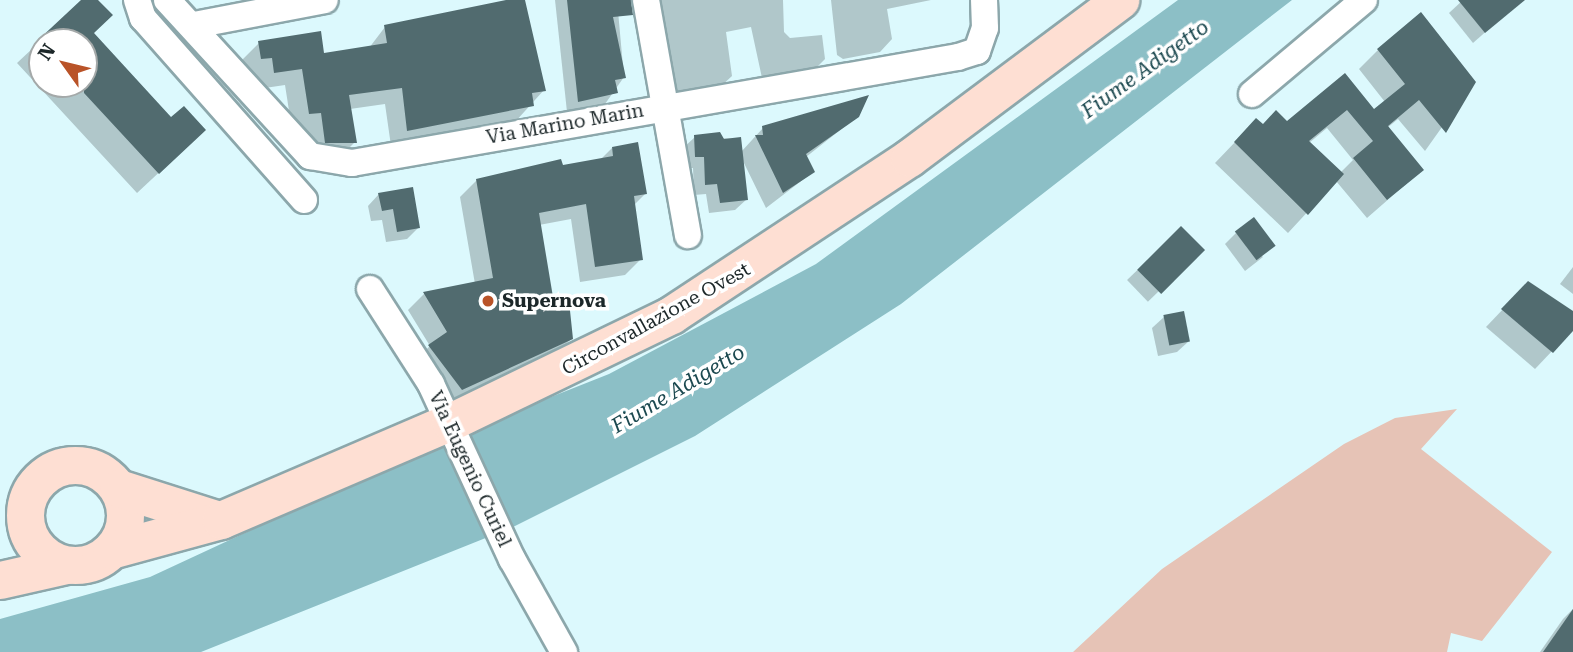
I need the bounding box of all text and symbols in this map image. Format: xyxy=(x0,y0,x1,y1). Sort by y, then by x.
water label: Fiume Adigetto xyxy=(1076,14,1214,124)
north arrow xyxy=(28,28,98,98)
text: N xyxy=(33,40,60,65)
street label: Via Marino Marin xyxy=(484,99,646,149)
street label: Circonvallazione Ovest xyxy=(558,258,754,380)
place label: Supernova xyxy=(502,290,606,312)
marker: Supernova xyxy=(480,293,496,309)
water label: Fiume Adigetto xyxy=(607,339,749,439)
street label: Via Eugenio Curiel xyxy=(424,387,516,551)

